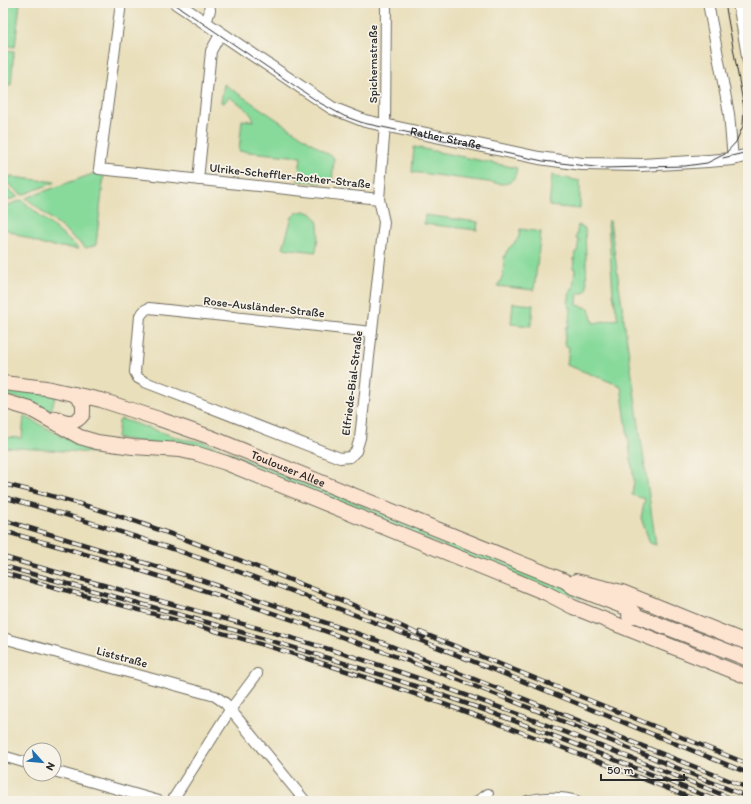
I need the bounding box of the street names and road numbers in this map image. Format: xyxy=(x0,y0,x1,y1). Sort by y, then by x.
street label: Spichernstraße xyxy=(366,24,380,103)
street label: Rather Straße xyxy=(409,124,483,153)
street label: Ulrike-Scheffler-Rother-Straße xyxy=(209,161,372,191)
street label: Rose-Ausländer-Straße xyxy=(203,294,326,320)
street label: Elfriede-Bial-Straße xyxy=(339,329,365,436)
street label: Toulouser Allee xyxy=(249,447,328,490)
street label: Liststraße xyxy=(95,643,149,671)

